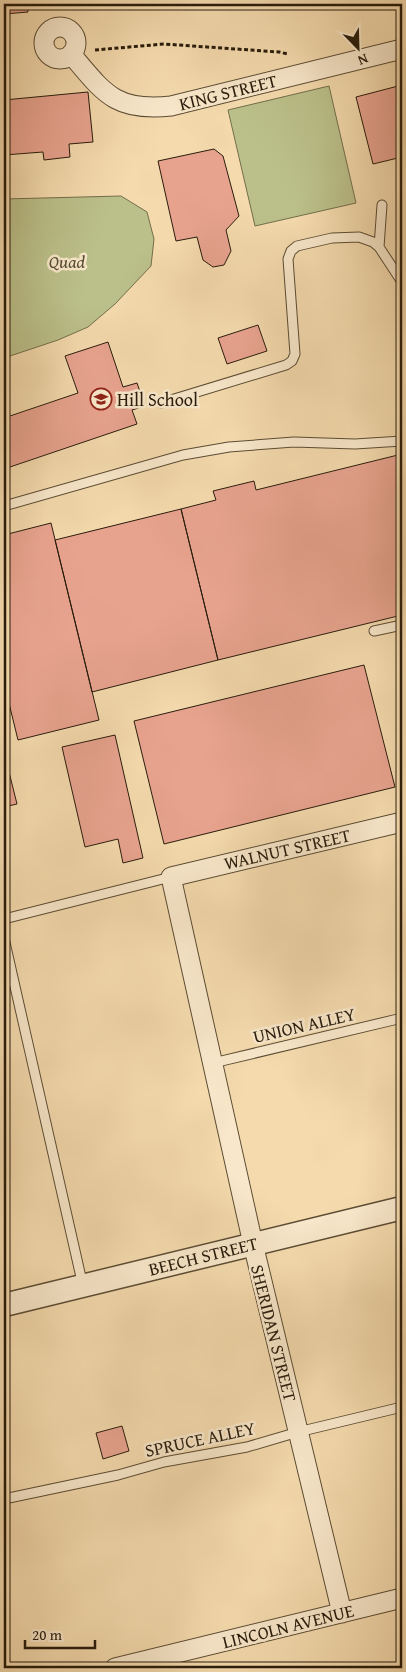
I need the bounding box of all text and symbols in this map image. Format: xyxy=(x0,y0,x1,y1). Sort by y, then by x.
north arrow xyxy=(334,22,384,72)
text: N xyxy=(354,49,371,71)
street label: KING STREET xyxy=(176,67,280,117)
park label: Quad xyxy=(49,248,86,275)
place label: Hill School xyxy=(117,386,198,413)
school or university icon: Hill School xyxy=(89,387,113,411)
street label: WALNUT STREET xyxy=(221,821,353,877)
street label: UNION ALLEY xyxy=(250,1000,358,1050)
street label: BEECH STREET xyxy=(146,1229,260,1283)
street label: SHERIDAN STREET xyxy=(244,1262,304,1404)
street label: SPRUCE ALLEY xyxy=(142,1414,258,1464)
street label: LINCOLN AVENUE xyxy=(220,1597,356,1655)
scale bar xyxy=(25,1617,95,1649)
text: 20 m xyxy=(32,1624,63,1645)

